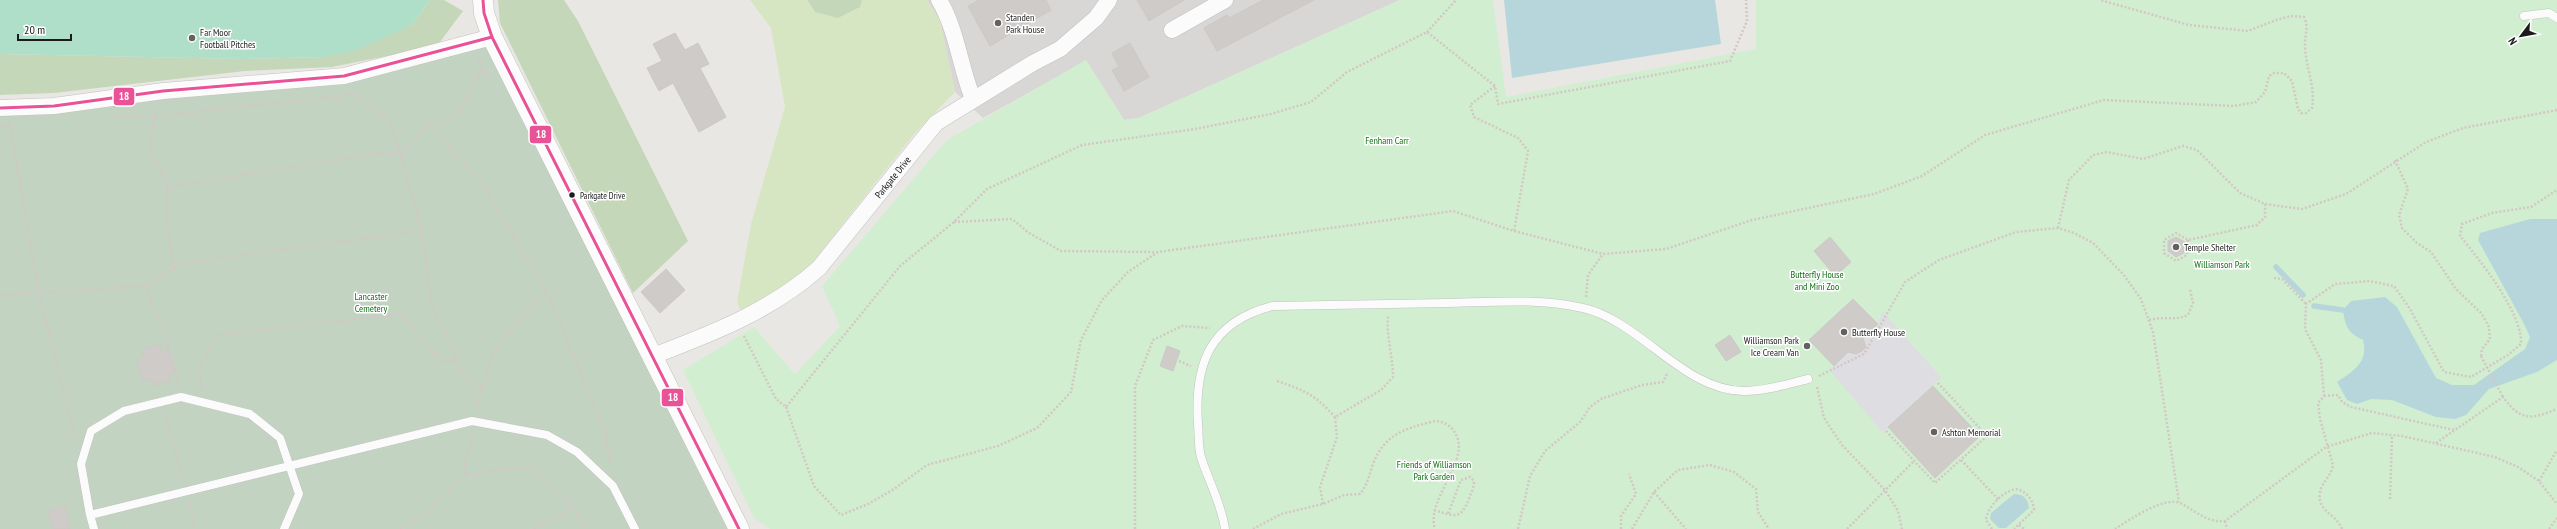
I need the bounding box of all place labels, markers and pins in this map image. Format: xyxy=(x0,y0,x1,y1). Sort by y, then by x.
place label: Standen Park House xyxy=(1006,11,1044,36)
marker: Standen Park House xyxy=(993,18,1003,28)
place label: Far Moor Football Pitches xyxy=(200,26,256,51)
marker: Far Moor Football Pitches xyxy=(187,33,197,43)
marker: Parkgate Drive xyxy=(567,190,577,200)
place label: Parkgate Drive xyxy=(580,190,625,201)
place label: Temple Shelter xyxy=(2184,241,2236,254)
marker: Temple Shelter xyxy=(2171,242,2181,252)
place label: Butterfly House xyxy=(1852,326,1905,339)
marker: Butterfly House xyxy=(1839,327,1849,337)
place label: Williamson Park Ice Cream Van xyxy=(1744,334,1799,359)
marker: Williamson Park Ice Cream Van xyxy=(1802,341,1812,351)
place label: Ashton Memorial xyxy=(1942,426,2001,439)
marker: Ashton Memorial xyxy=(1929,427,1939,437)

